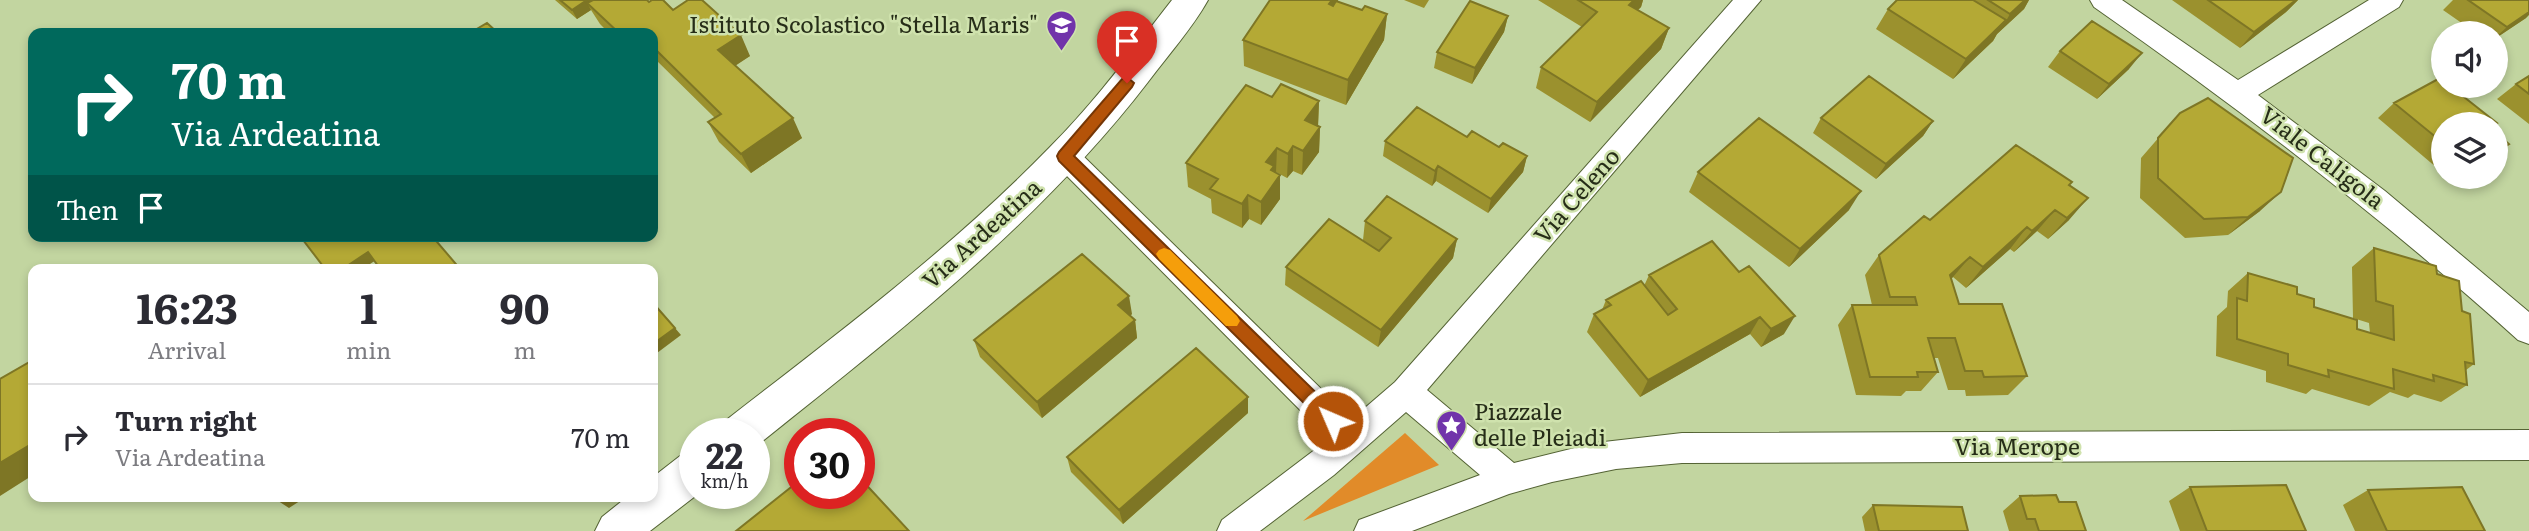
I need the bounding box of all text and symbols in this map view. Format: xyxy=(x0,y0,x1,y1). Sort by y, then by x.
place label: Istituto Scolastico "Stella Maris" xyxy=(689,6,1038,40)
school or university icon: Istituto Scolastico "Stella Maris" xyxy=(1044,8,1078,52)
pin xyxy=(1097,11,1157,83)
map controls xyxy=(2431,21,2508,189)
button: sound xyxy=(2431,21,2508,98)
icon: arrive xyxy=(1108,22,1146,60)
text: 70 m xyxy=(171,41,286,114)
icon: right xyxy=(56,56,147,147)
street label: Viale Caligola xyxy=(2254,97,2393,216)
text: Via Ardeatina xyxy=(171,108,380,156)
button: layers xyxy=(2431,112,2508,189)
street label: Via Celeno xyxy=(1524,139,1627,250)
street label: Via Ardeatina xyxy=(913,169,1048,295)
text: Then xyxy=(56,189,118,228)
icon: arrive xyxy=(132,189,170,227)
text: 16:23 xyxy=(136,275,238,337)
text: 1 xyxy=(360,275,377,337)
text: 90 xyxy=(500,275,550,337)
text: Arrival xyxy=(148,332,226,366)
text: min xyxy=(346,332,391,366)
text: m xyxy=(513,332,536,366)
position arrow xyxy=(1296,384,1370,458)
place label: Piazzale delle Pleiadi xyxy=(1474,393,1606,453)
text: Turn right xyxy=(115,400,257,439)
place icon: Piazzale delle Pleiadi xyxy=(1434,408,1468,452)
text: 70 m xyxy=(571,417,630,456)
icon: right xyxy=(56,418,94,456)
speed limit sign: 30 xyxy=(784,418,875,509)
text: 22 xyxy=(706,428,743,480)
street label: Via Merope xyxy=(1954,428,2080,462)
text: Via Ardeatina xyxy=(115,439,265,473)
text: km/h xyxy=(701,467,748,494)

